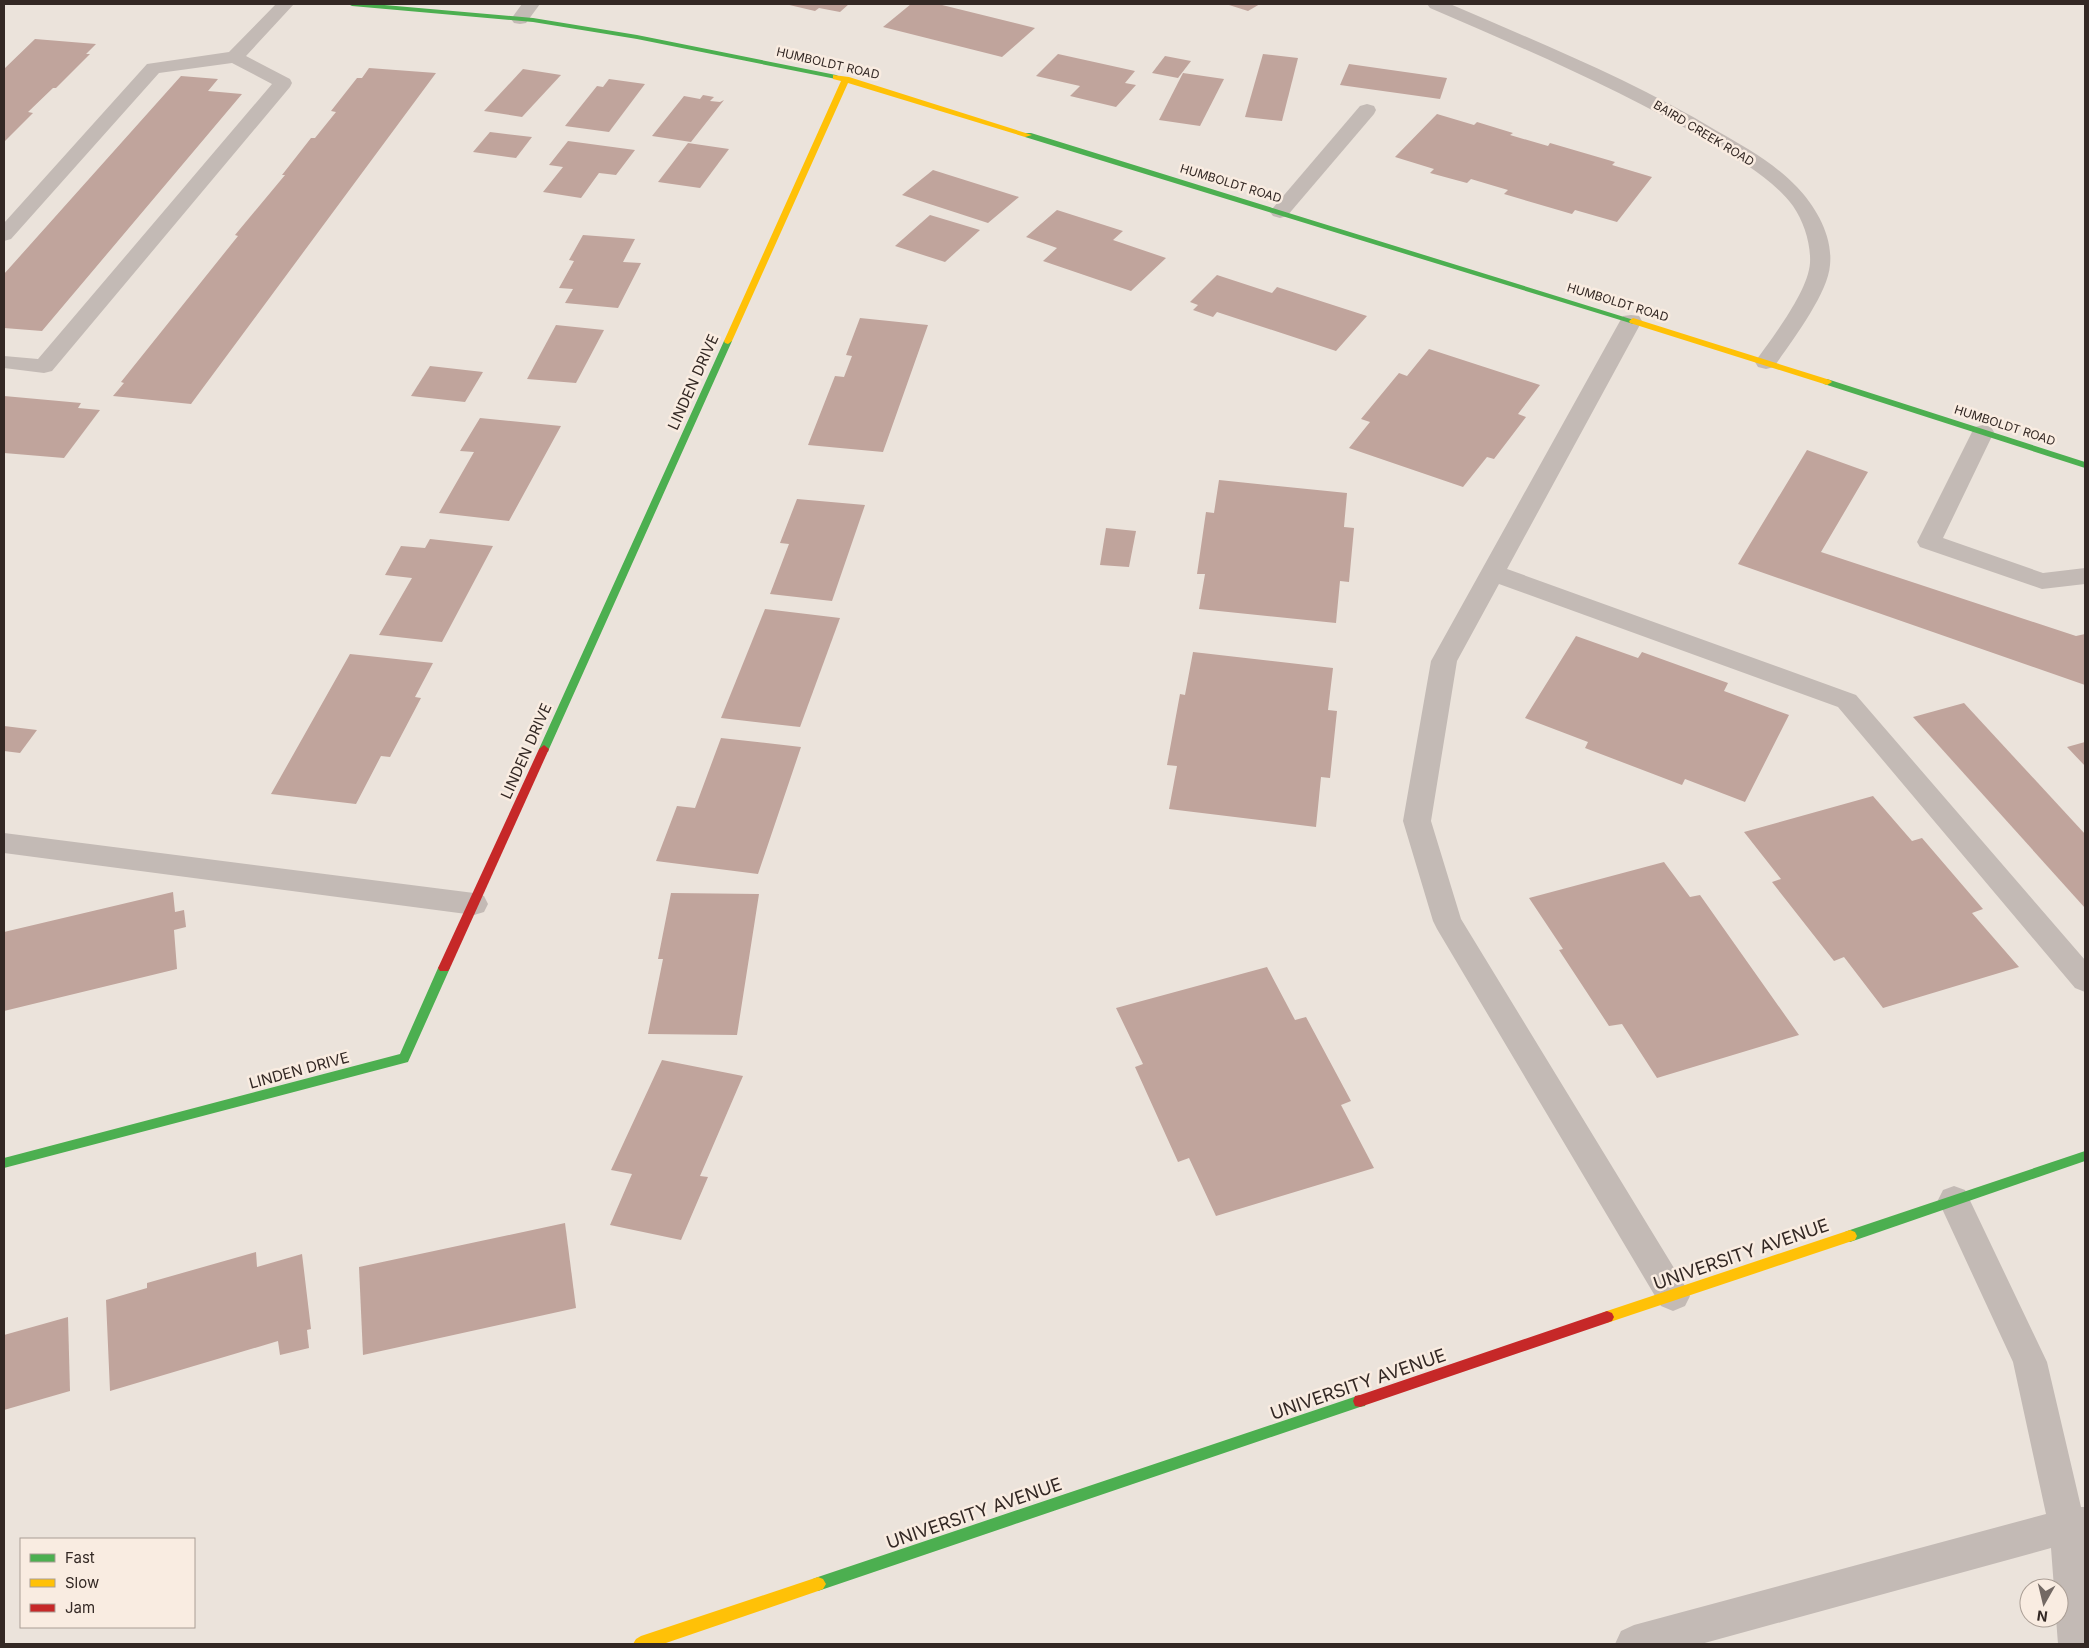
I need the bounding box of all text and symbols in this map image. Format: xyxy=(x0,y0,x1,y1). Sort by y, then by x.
street label: HUMBOLDT ROAD xyxy=(775,44,881,82)
street label: BAIRD CREEK ROAD xyxy=(1651,97,1757,169)
street label: HUMBOLDT ROAD xyxy=(1178,160,1284,206)
street label: HUMBOLDT ROAD xyxy=(1565,279,1671,325)
street label: LINDEN DRIVE xyxy=(663,331,723,433)
street label: HUMBOLDT ROAD xyxy=(1953,402,2057,448)
street label: LINDEN DRIVE xyxy=(496,700,556,802)
street label: LINDEN DRIVE xyxy=(247,1047,351,1093)
street label: UNIVERSITY AVENUE xyxy=(1650,1214,1832,1294)
street label: UNIVERSITY AVENUE xyxy=(1267,1344,1449,1424)
street label: UNIVERSITY AVENUE xyxy=(883,1473,1065,1553)
legend xyxy=(20,1538,195,1628)
text: Fast xyxy=(65,1548,95,1567)
text: Slow xyxy=(65,1573,99,1592)
north arrow xyxy=(2019,1578,2069,1628)
text: Jam xyxy=(65,1598,95,1617)
text: N xyxy=(2036,1607,2049,1626)

